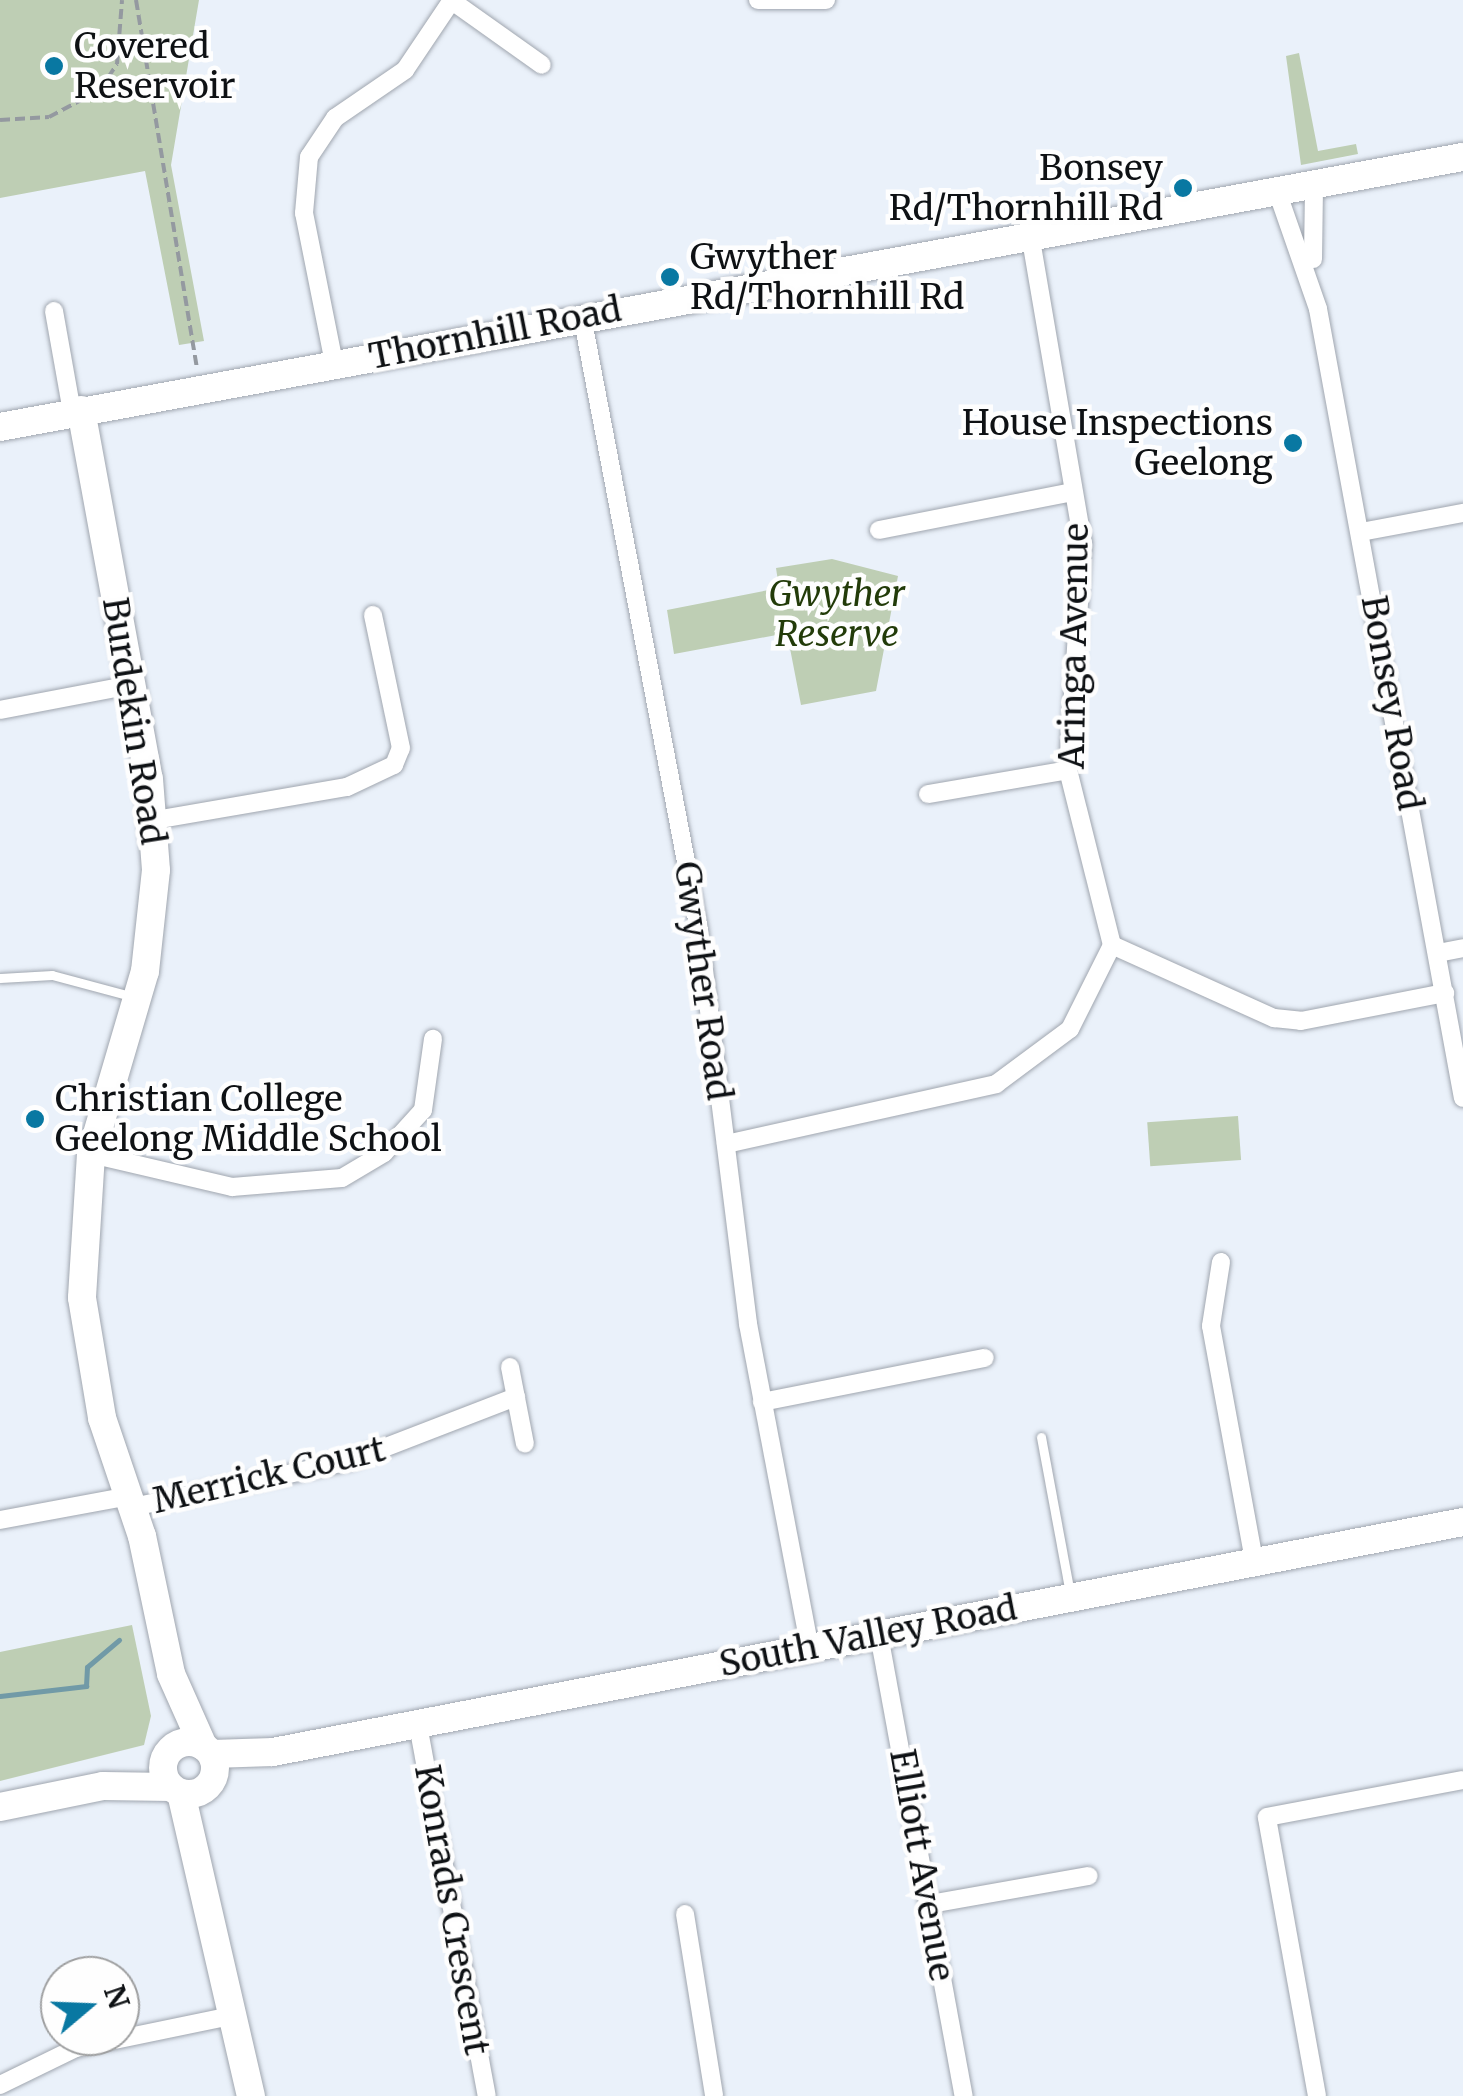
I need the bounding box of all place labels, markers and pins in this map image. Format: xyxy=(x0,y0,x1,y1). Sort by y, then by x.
place label: Covered Reservoir xyxy=(74,25,236,107)
marker: Covered Reservoir xyxy=(43,55,65,77)
place label: Bonsey Rd/Thornhill Rd xyxy=(889,147,1163,229)
marker: Bonsey Rd/Thornhill Rd xyxy=(1172,177,1194,199)
place label: Gwyther Rd/Thornhill Rd xyxy=(690,236,964,318)
marker: Gwyther Rd/Thornhill Rd xyxy=(659,266,681,288)
place label: House Inspections Geelong xyxy=(962,402,1273,484)
marker: House Inspections Geelong xyxy=(1282,432,1304,454)
place label: Christian College Geelong Middle School xyxy=(55,1078,442,1160)
marker: Christian College Geelong Middle School xyxy=(24,1108,46,1130)

